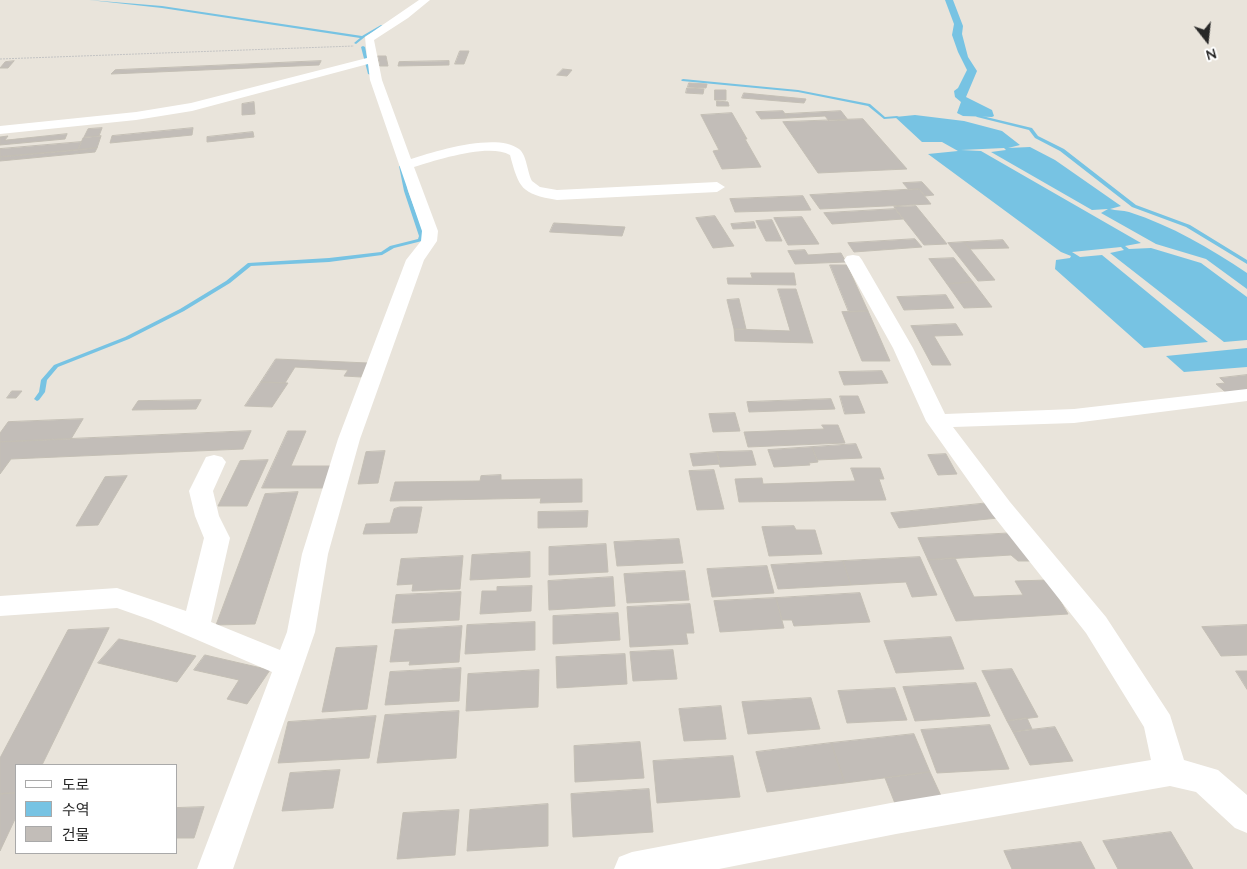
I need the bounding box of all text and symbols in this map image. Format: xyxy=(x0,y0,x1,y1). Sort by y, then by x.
north arrow xyxy=(1182,15,1232,65)
text: N xyxy=(1204,44,1219,64)
legend xyxy=(15,764,178,854)
text: 도로 xyxy=(62,775,90,794)
text: 수역 xyxy=(62,800,90,819)
text: 건물 xyxy=(62,825,90,844)

